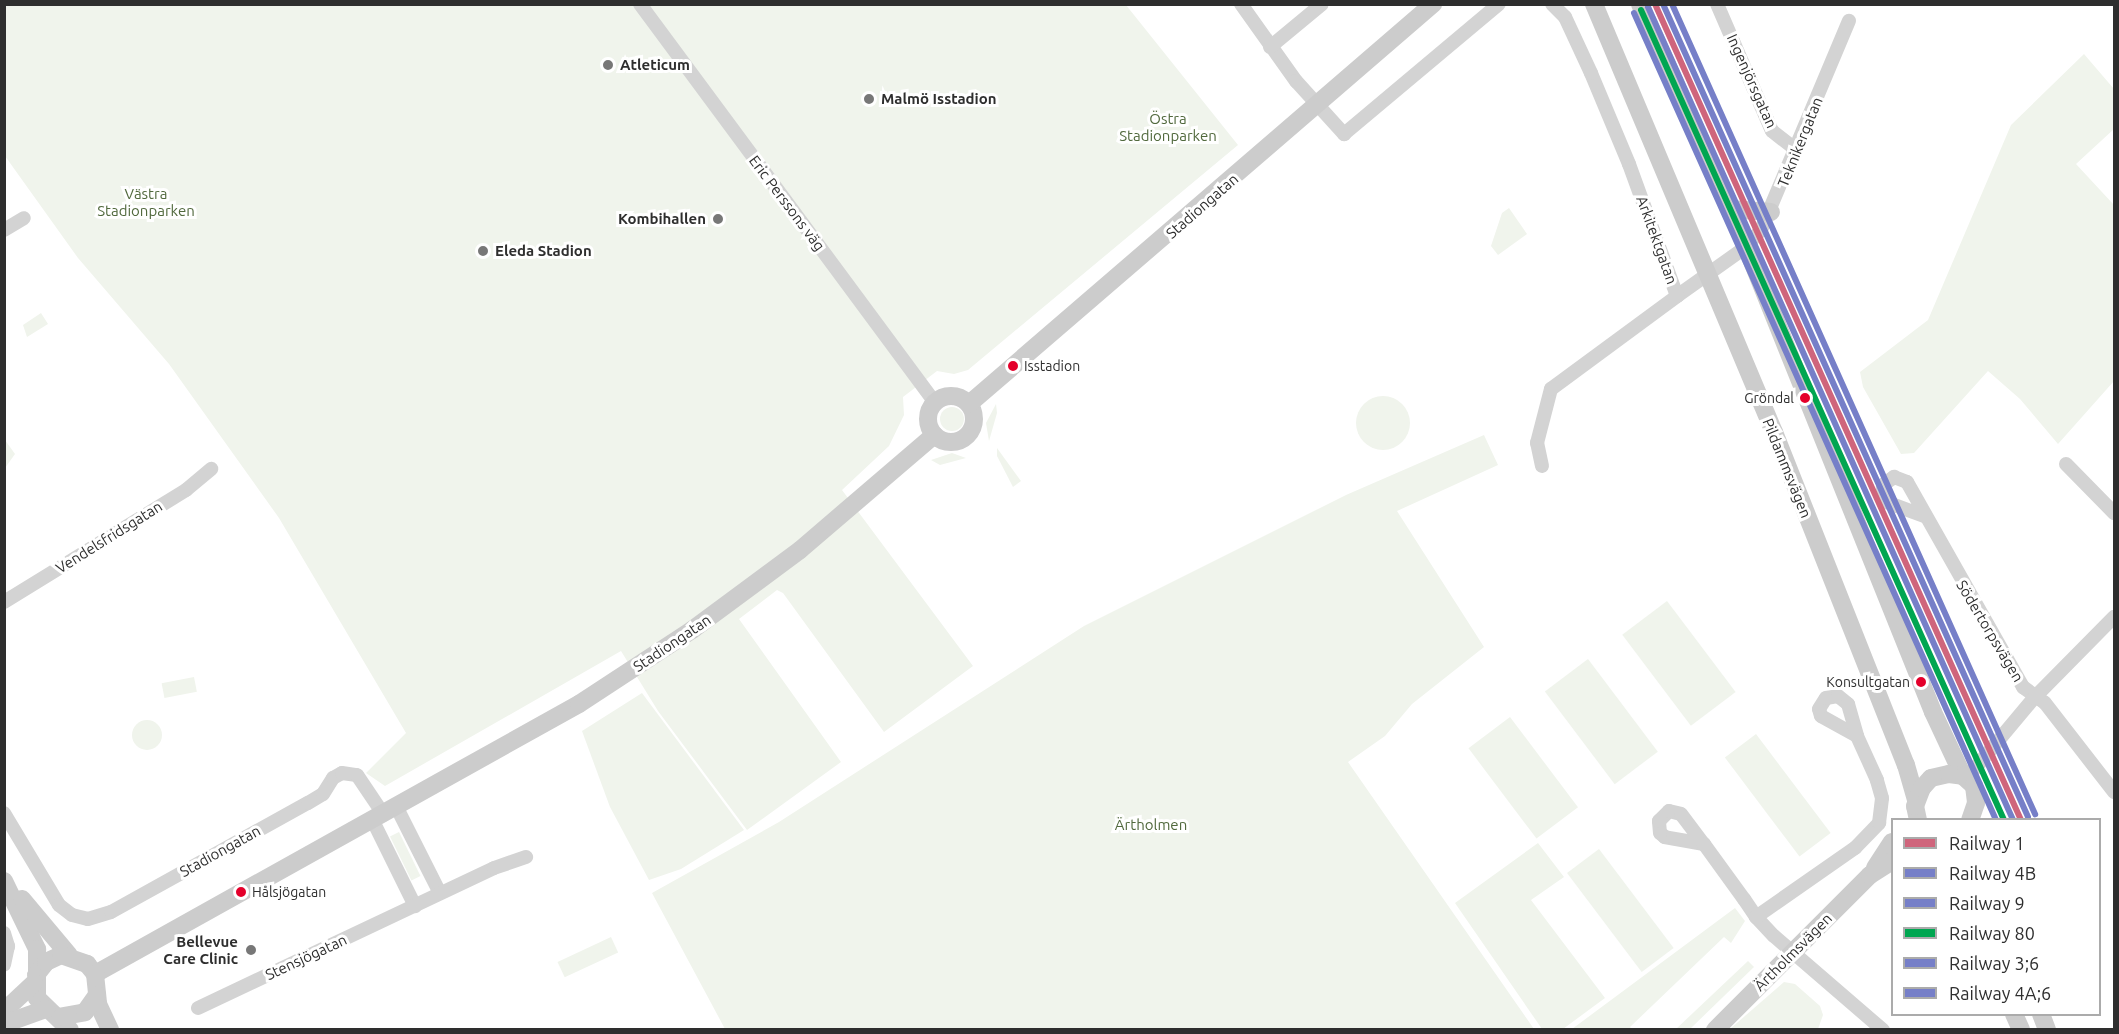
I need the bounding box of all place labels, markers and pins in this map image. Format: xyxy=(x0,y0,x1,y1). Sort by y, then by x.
place label: Atleticum xyxy=(620,56,690,74)
marker: Atleticum xyxy=(601,58,615,72)
place label: Malmö Isstadion xyxy=(881,90,997,108)
marker: Malmö Isstadion xyxy=(862,92,876,106)
place label: Kombihallen xyxy=(618,210,706,228)
marker: Kombihallen xyxy=(711,212,725,226)
place label: Eleda Stadion xyxy=(495,242,592,260)
marker: Eleda Stadion xyxy=(476,244,490,258)
place label: Isstadion xyxy=(1024,358,1080,374)
marker: Isstadion xyxy=(1007,360,1019,372)
place label: Gröndal xyxy=(1744,390,1794,406)
marker: Gröndal xyxy=(1799,392,1811,404)
place label: Konsultgatan xyxy=(1826,674,1910,690)
marker: Konsultgatan xyxy=(1915,676,1927,688)
place label: Hålsjögatan xyxy=(252,884,326,900)
marker: Hålsjögatan xyxy=(235,886,247,898)
place label: Bellevue Care Clinic xyxy=(163,932,238,967)
marker: Bellevue Care Clinic xyxy=(242,941,260,959)

